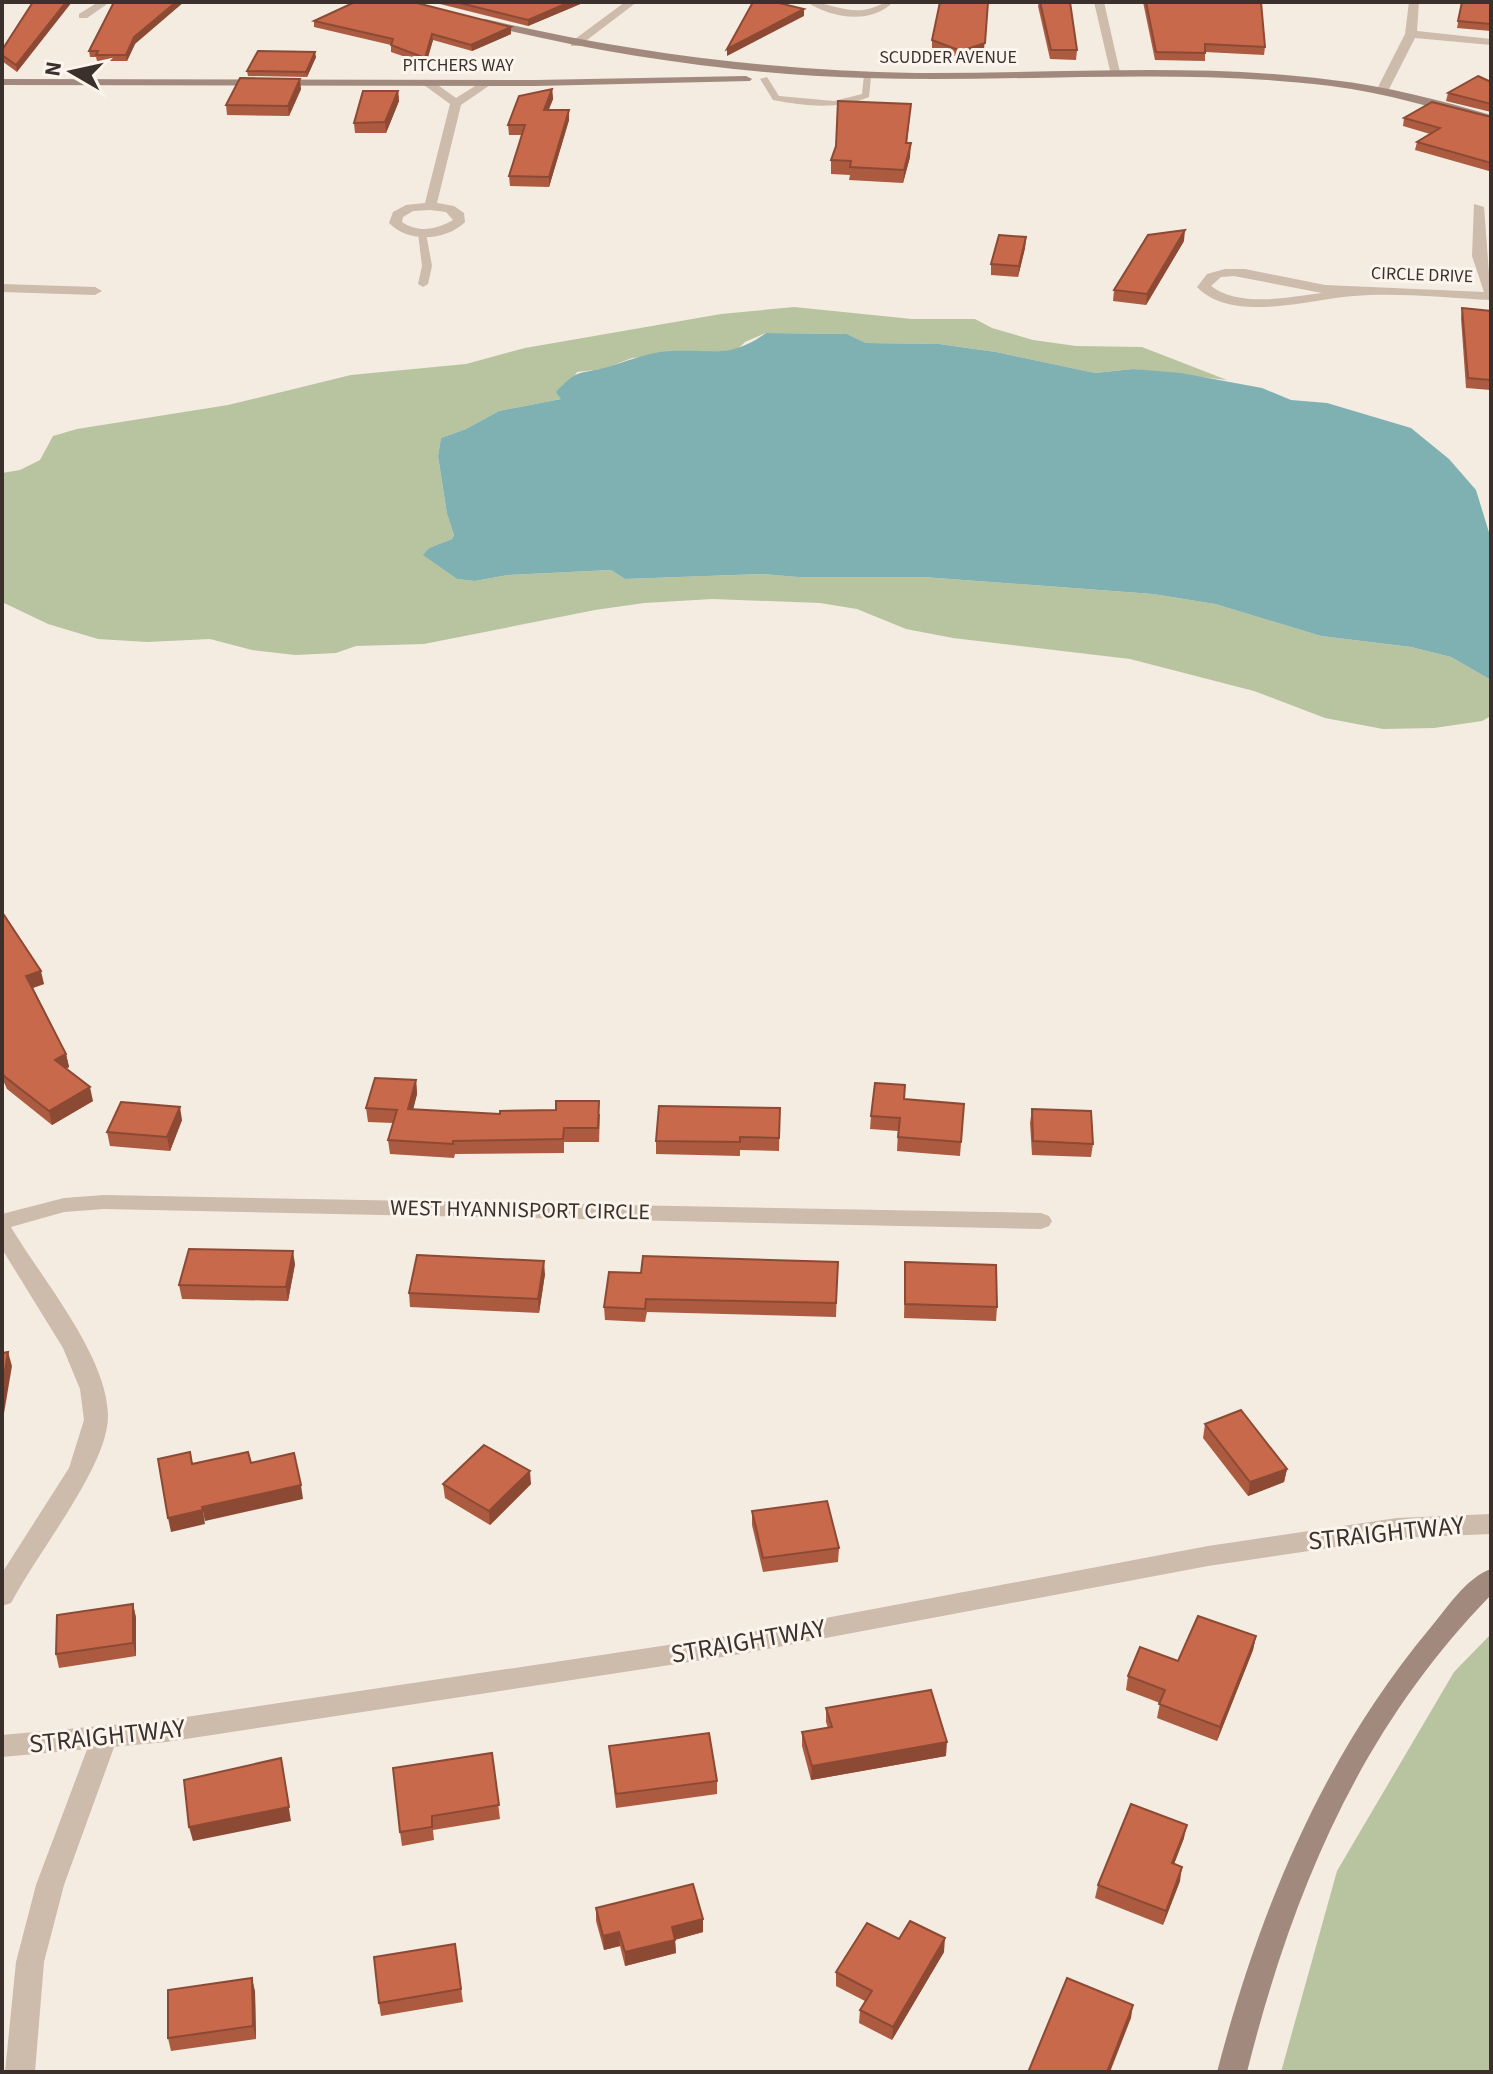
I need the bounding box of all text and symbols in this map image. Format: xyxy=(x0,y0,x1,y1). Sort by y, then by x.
north arrow xyxy=(32,32,112,112)
street label: SCUDDER AVENUE xyxy=(879,45,1017,70)
street label: PITCHERS WAY xyxy=(402,53,514,78)
text: N xyxy=(36,59,70,79)
street label: CIRCLE DRIVE xyxy=(1371,261,1473,289)
street label: WEST HYANNISPORT CIRCLE xyxy=(390,1192,650,1228)
street label: STRAIGHTWAY xyxy=(1306,1506,1466,1560)
street label: STRAIGHTWAY xyxy=(668,1609,829,1673)
street label: STRAIGHTWAY xyxy=(27,1709,187,1763)

